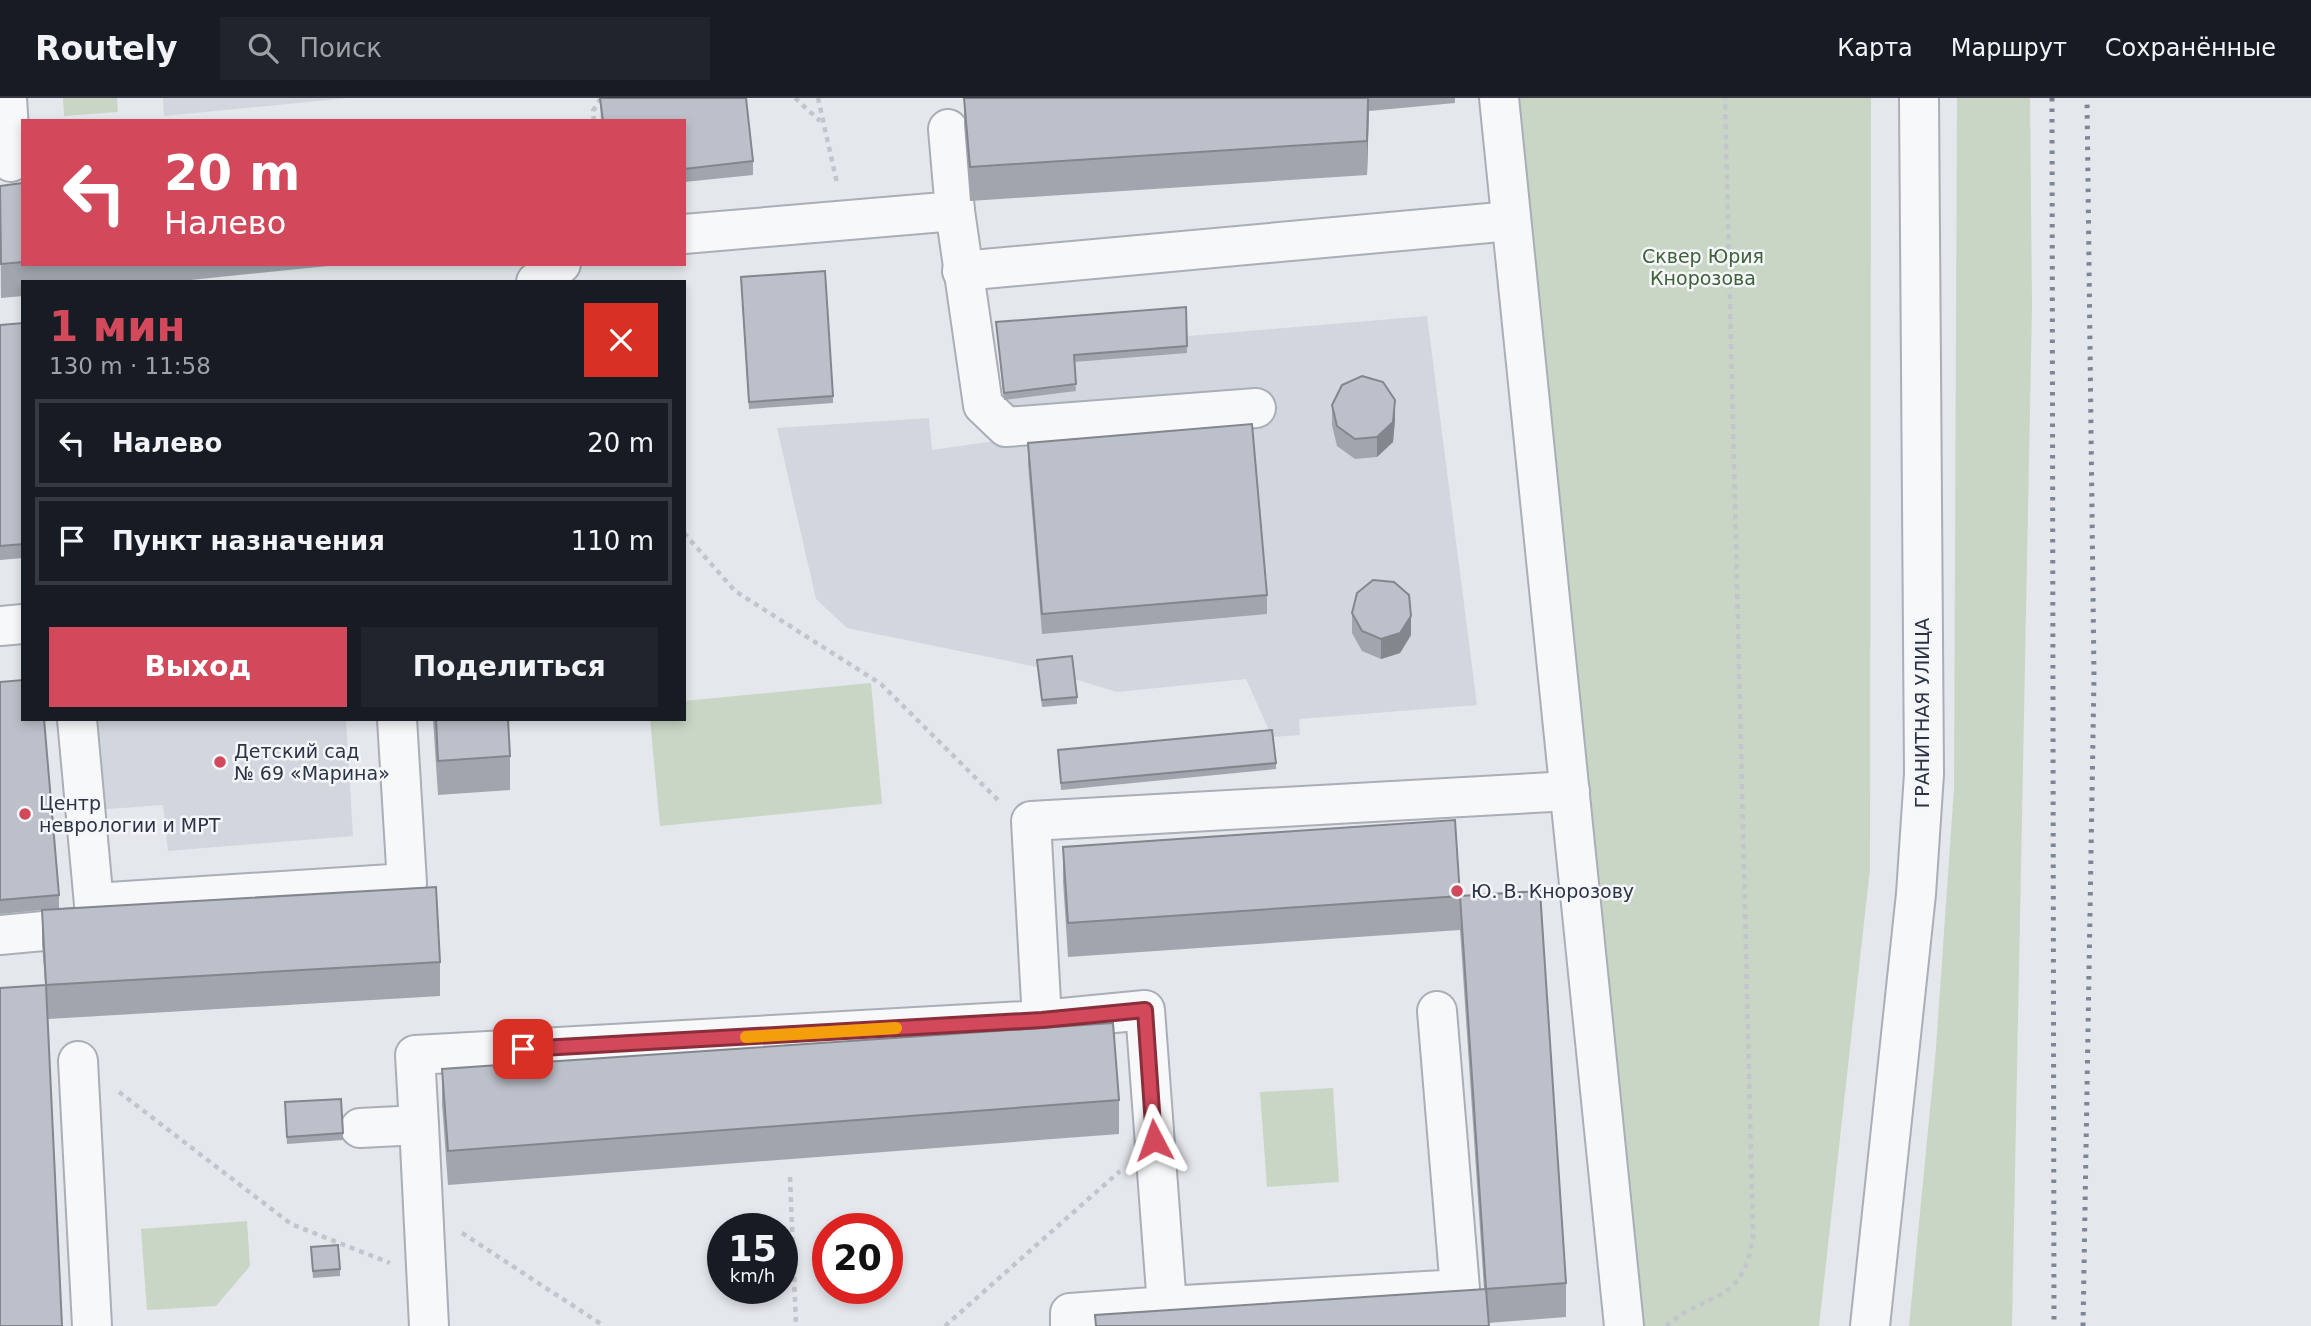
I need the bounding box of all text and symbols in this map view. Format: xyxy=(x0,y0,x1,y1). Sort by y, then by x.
search box xyxy=(220,17,710,80)
text: Routely xyxy=(35,29,178,68)
icon: search xyxy=(244,29,282,67)
text: Поиск xyxy=(300,33,382,63)
text: Карта xyxy=(1837,34,1913,62)
text: Маршрут xyxy=(1951,34,2067,62)
text: Сохранённые xyxy=(2105,34,2276,62)
text: 20 m xyxy=(164,145,300,202)
icon: left xyxy=(49,147,140,238)
text: Налево xyxy=(164,204,286,242)
park label: Сквер Юрия Кнорозова xyxy=(1642,245,1764,289)
text: 1 мин xyxy=(49,302,186,351)
button: close xyxy=(584,303,658,377)
text: 130 m · 11:58 xyxy=(49,353,211,379)
icon: left xyxy=(53,424,91,462)
text: Налево xyxy=(112,428,222,458)
text: 20 m xyxy=(587,428,654,458)
icon: arrive xyxy=(53,522,91,560)
text: Пункт назначения xyxy=(112,526,385,556)
text: 110 m xyxy=(571,526,654,556)
street label: ГРАНИТНАЯ УЛИЦА xyxy=(1911,618,1933,808)
button: Выход xyxy=(49,627,347,707)
button: Поделиться xyxy=(361,627,658,707)
place label: Детский сад № 69 «Марина» xyxy=(234,740,390,784)
marker: Детский сад № 69 «Марина» xyxy=(212,754,228,770)
place label: Центр неврологии и МРТ xyxy=(39,792,221,836)
marker: Центр неврологии и МРТ xyxy=(17,806,33,822)
place label: Ю. В. Кнорозову xyxy=(1471,880,1634,902)
marker: Ю. В. Кнорозову xyxy=(1449,883,1465,899)
pin xyxy=(493,1019,553,1079)
icon: arrive xyxy=(504,1030,542,1068)
position arrow xyxy=(1117,1103,1191,1177)
speed limit sign: 20 xyxy=(812,1213,903,1304)
text: 15 xyxy=(728,1229,777,1269)
text: km/h xyxy=(730,1265,775,1286)

